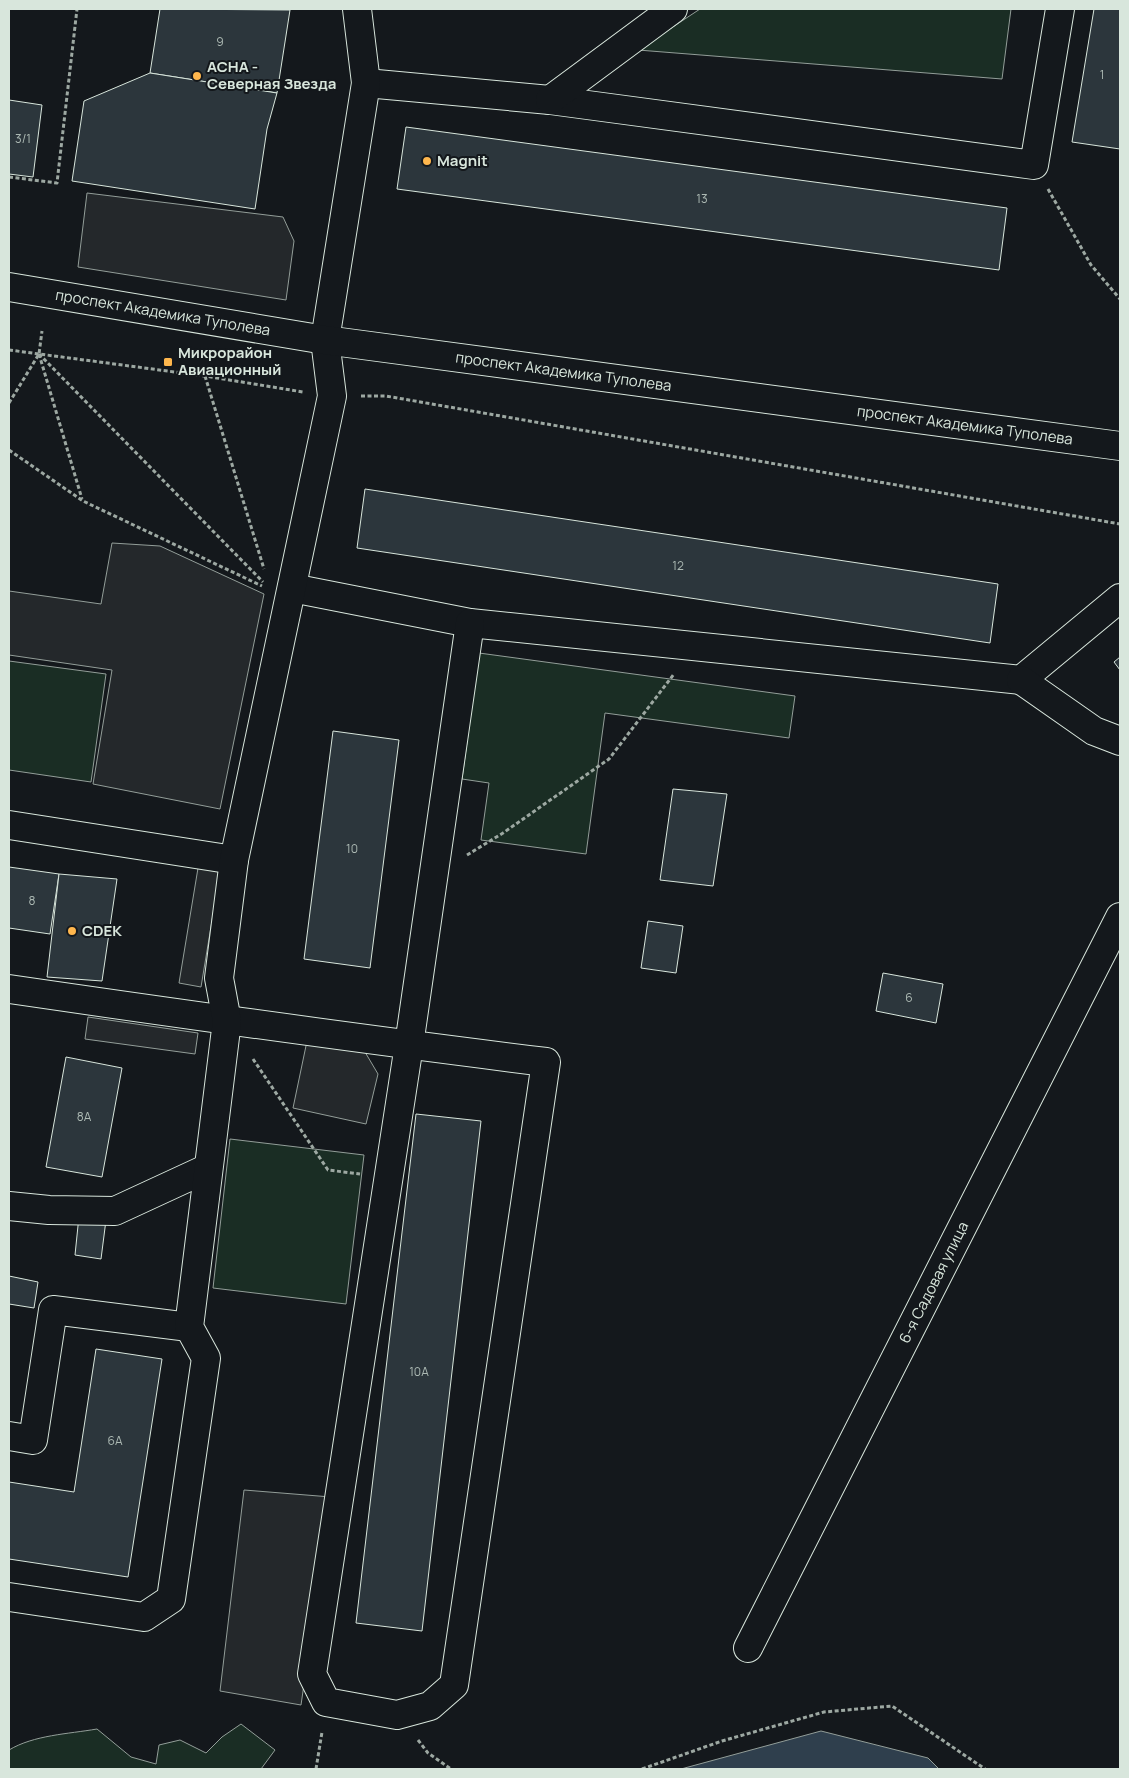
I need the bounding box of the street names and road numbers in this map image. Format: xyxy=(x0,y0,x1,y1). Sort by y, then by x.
street label: проспект Академика Туполева xyxy=(54,284,272,341)
street label: проспект Академика Туполева xyxy=(454,347,673,396)
street label: проспект Академика Туполева xyxy=(856,400,1074,450)
street label: 6-я Садовая улица xyxy=(894,1218,973,1347)

